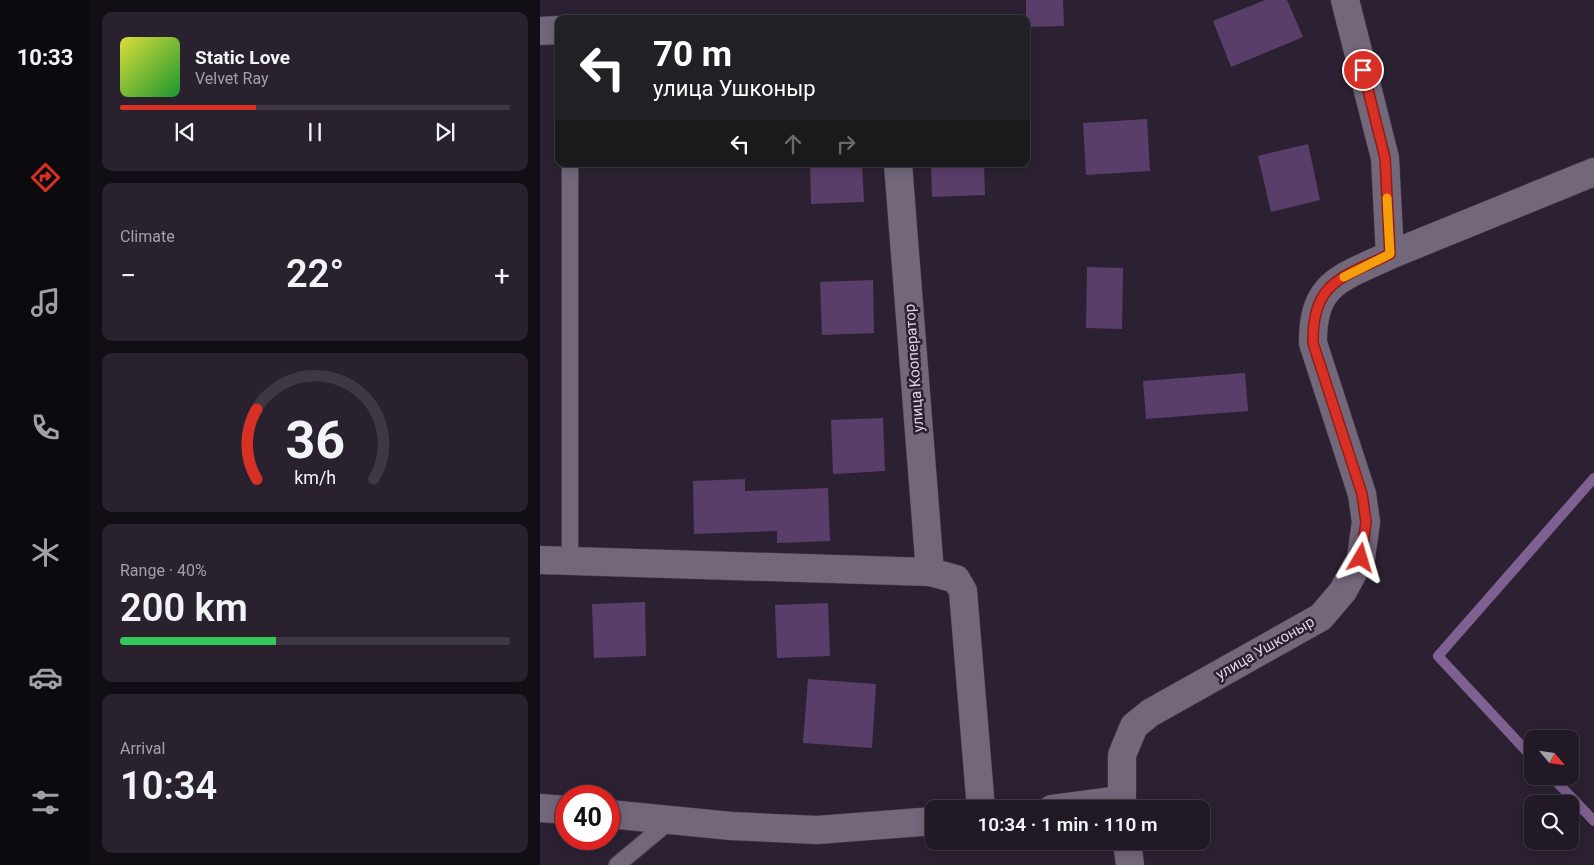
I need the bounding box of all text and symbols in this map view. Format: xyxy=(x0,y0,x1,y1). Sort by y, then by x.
text: 70 m xyxy=(653,34,732,75)
icon: left xyxy=(570,35,635,100)
text: 10:33 xyxy=(17,45,73,70)
text: Static Love xyxy=(195,46,290,69)
pin xyxy=(1342,49,1384,91)
icon: arrive xyxy=(1349,56,1377,84)
text: Velvet Ray xyxy=(195,69,269,88)
text: улица Ушконыр xyxy=(653,76,816,101)
icon: previous xyxy=(171,118,199,146)
icon: pause xyxy=(301,118,329,146)
icon: next xyxy=(431,118,459,146)
icon: left xyxy=(726,130,754,158)
icon: ahead xyxy=(779,130,807,158)
icon: right xyxy=(832,130,860,158)
icon: directions xyxy=(28,160,63,195)
text: Climate xyxy=(120,227,175,246)
text: 22° xyxy=(286,252,344,296)
text: − xyxy=(120,259,136,292)
text: + xyxy=(494,259,510,292)
icon: music xyxy=(28,285,63,320)
street label: улица Кооператор xyxy=(901,303,927,433)
icon: phone xyxy=(28,410,63,445)
text: 36 xyxy=(285,410,345,471)
text: km/h xyxy=(294,467,336,488)
position arrow xyxy=(1334,531,1386,583)
icon: climate xyxy=(28,535,63,570)
text: Range · 40% xyxy=(120,561,207,580)
text: 200 km xyxy=(120,586,248,630)
street label: улица Ушконыр xyxy=(1212,612,1318,684)
icon: car xyxy=(28,660,63,695)
north arrow xyxy=(1524,730,1579,785)
map controls xyxy=(1524,730,1579,850)
text: Arrival xyxy=(120,739,165,758)
text: 10:34 xyxy=(120,764,217,808)
icon: filters xyxy=(28,785,63,820)
speed limit sign: 40 xyxy=(555,785,620,850)
button: search xyxy=(1524,795,1579,850)
text: 10:34 · 1 min · 110 m xyxy=(977,813,1158,836)

